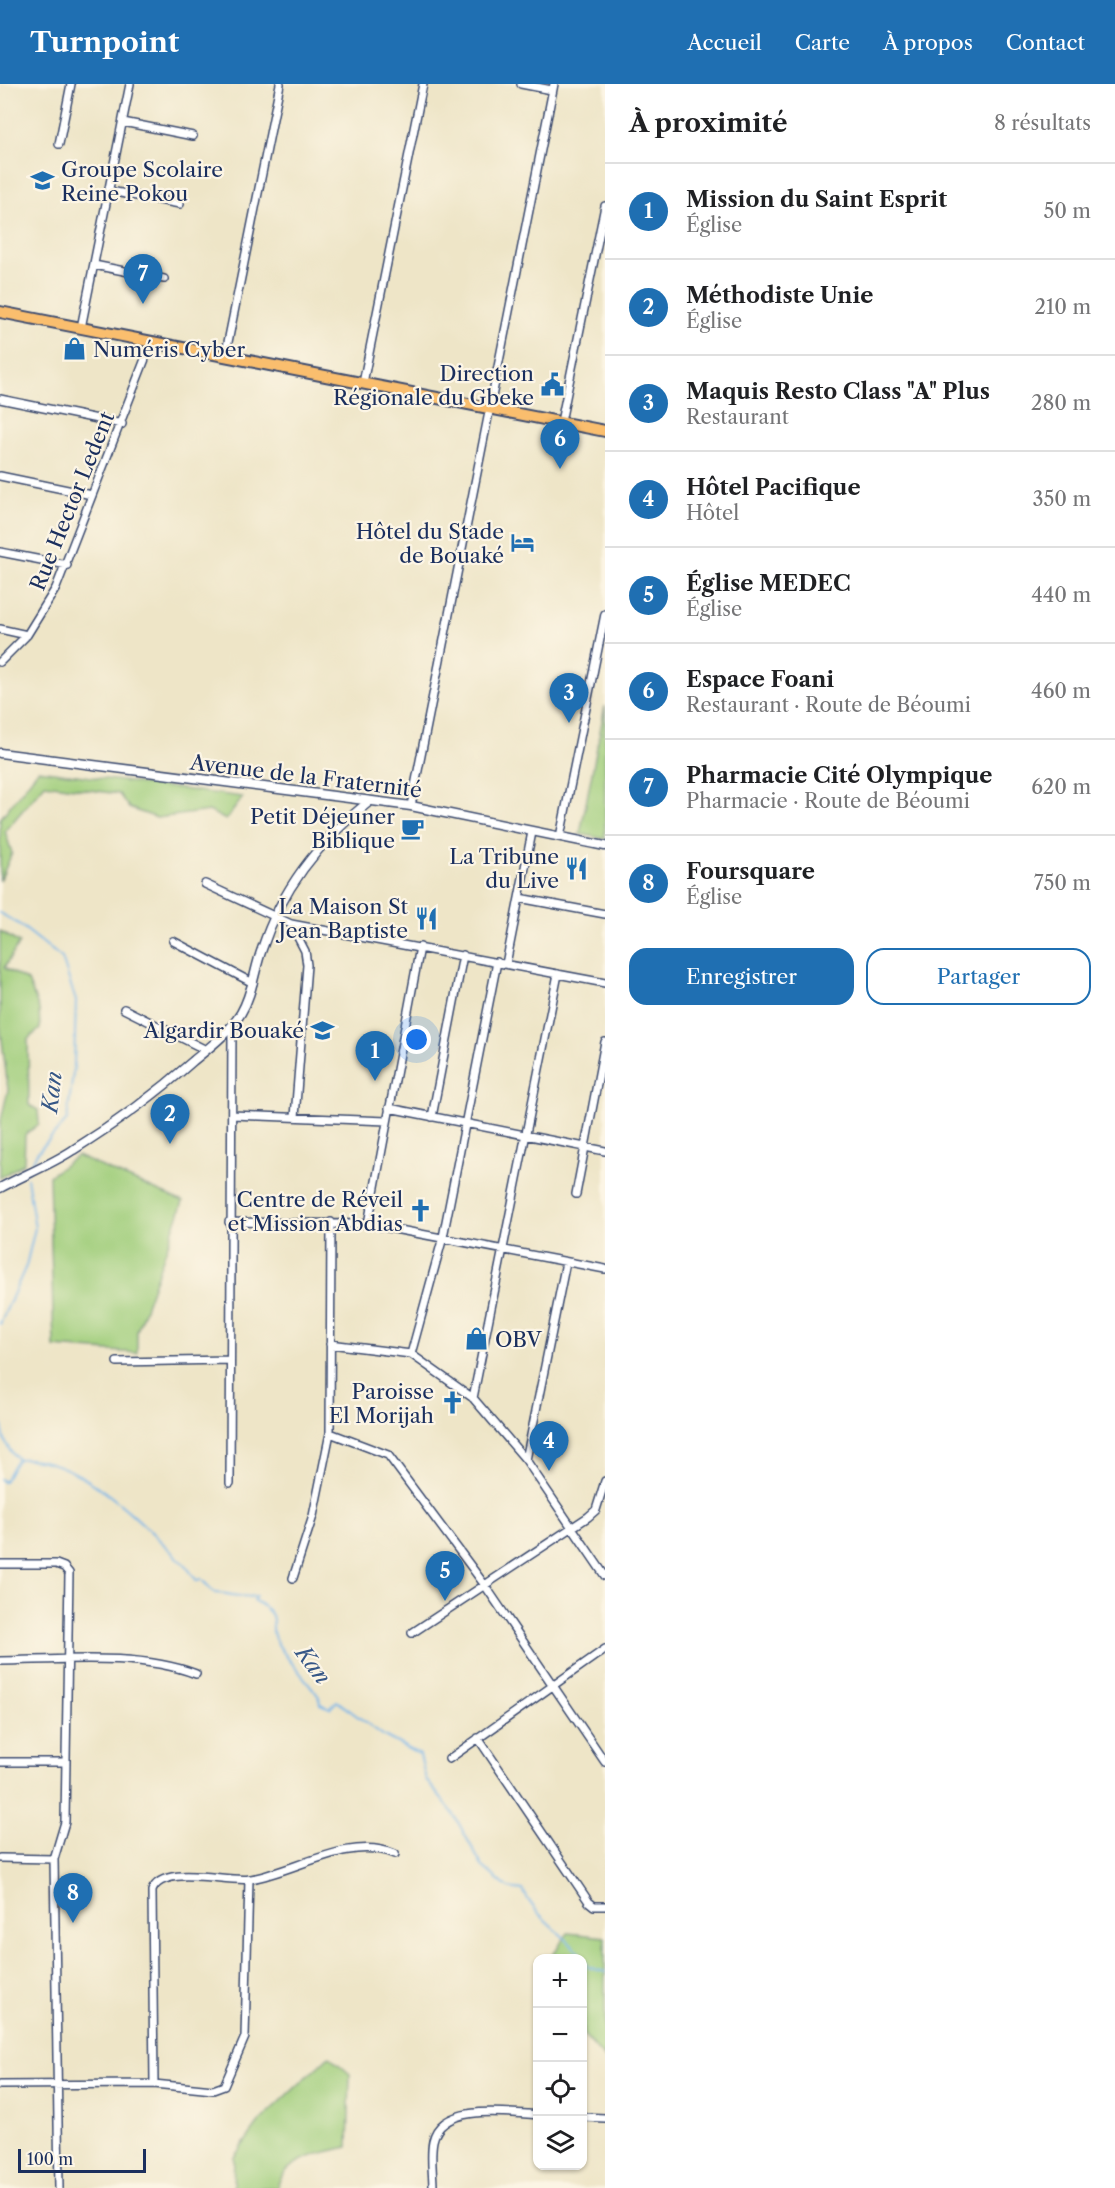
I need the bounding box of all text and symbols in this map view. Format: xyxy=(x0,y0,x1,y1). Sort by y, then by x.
text: Turnpoint xyxy=(30,25,179,59)
text: Accueil xyxy=(687,30,762,55)
text: Carte xyxy=(795,30,850,55)
text: À propos xyxy=(883,30,973,55)
text: Contact xyxy=(1006,30,1085,55)
text: À proximité xyxy=(629,107,788,139)
text: 8 résultats xyxy=(994,111,1091,135)
place label: Groupe Scolaire Reine Pokou xyxy=(61,157,223,206)
school or university icon: Groupe Scolaire Reine Pokou xyxy=(30,168,56,194)
text: Mission du Saint Esprit xyxy=(686,186,947,213)
text: 1 xyxy=(644,199,653,223)
text: 50 m xyxy=(1044,199,1091,223)
text: Église xyxy=(686,213,742,237)
pin: 7 xyxy=(124,254,162,304)
text: Méthodiste Unie xyxy=(686,282,873,309)
text: 2 xyxy=(643,295,654,319)
text: 210 m xyxy=(1034,295,1091,319)
text: Église xyxy=(686,309,742,333)
shop icon: Numéris Cyber xyxy=(62,336,88,362)
place label: Numéris Cyber xyxy=(93,337,245,362)
place label: Direction Régionale du Gbeke xyxy=(333,361,534,410)
public building icon: Direction Régionale du Gbeke xyxy=(539,372,565,398)
text: Maquis Resto Class "A" Plus xyxy=(686,378,990,405)
text: 3 xyxy=(643,391,654,415)
text: 280 m xyxy=(1031,391,1091,415)
text: Restaurant xyxy=(686,405,789,429)
street label: Rue Hector Ledent xyxy=(25,407,120,594)
pin: 6 xyxy=(540,420,580,469)
text: Hôtel Pacifique xyxy=(686,474,861,501)
text: 4 xyxy=(643,487,654,511)
text: 350 m xyxy=(1033,487,1091,511)
text: Hôtel xyxy=(686,501,739,525)
place label: Hôtel du Stade de Bouaké xyxy=(356,519,504,568)
hotel icon: Hôtel du Stade de Bouaké xyxy=(509,530,535,556)
text: Église MEDEC xyxy=(686,570,851,597)
text: 5 xyxy=(643,583,654,607)
text: 440 m xyxy=(1031,583,1091,607)
text: Église xyxy=(686,597,742,621)
text: Espace Foani xyxy=(686,666,834,693)
pin: 3 xyxy=(550,674,588,723)
text: 6 xyxy=(643,679,654,703)
text: 460 m xyxy=(1031,679,1091,703)
text: Restaurant · Route de Béoumi xyxy=(686,693,971,717)
street label: Avenue de la Fraternité xyxy=(188,749,423,803)
text: Pharmacie Cité Olympique xyxy=(686,762,992,789)
text: 7 xyxy=(643,775,654,799)
text: 620 m xyxy=(1031,775,1091,799)
text: Pharmacie · Route de Béoumi xyxy=(686,789,970,813)
place label: Petit Déjeuner Biblique xyxy=(250,804,395,853)
cafe icon: Petit Déjeuner Biblique xyxy=(400,815,426,841)
place label: La Tribune du Live xyxy=(449,844,559,893)
restaurant icon: La Tribune du Live xyxy=(564,855,590,881)
text: Foursquare xyxy=(686,858,815,885)
text: 8 xyxy=(642,871,655,895)
text: 750 m xyxy=(1034,871,1091,895)
text: Église xyxy=(686,885,742,909)
place label: La Maison St Jean Baptiste xyxy=(276,894,409,943)
restaurant icon: La Maison St Jean Baptiste xyxy=(413,905,439,931)
button: Enregistrer xyxy=(629,948,854,1005)
button: Partager xyxy=(866,948,1091,1005)
school or university icon: Algardir Bouaké xyxy=(309,1017,335,1043)
place label: Algardir Bouaké xyxy=(143,1018,304,1043)
your location xyxy=(402,1025,431,1054)
pin: 1 xyxy=(356,1032,394,1081)
water label: Kan xyxy=(36,1070,68,1116)
pin: 2 xyxy=(150,1094,190,1144)
place label: Centre de Réveil et Mission Abdias xyxy=(228,1187,403,1236)
church icon: Centre de Réveil et Mission Abdias xyxy=(408,1198,434,1224)
shop icon: OBV xyxy=(464,1326,490,1352)
place label: OBV xyxy=(495,1327,542,1352)
place label: Paroisse El Morijah xyxy=(329,1379,434,1428)
church icon: Paroisse El Morijah xyxy=(439,1390,465,1416)
pin: 4 xyxy=(530,1422,568,1471)
pin: 5 xyxy=(426,1552,464,1601)
water label: Kan xyxy=(289,1639,336,1690)
pin: 8 xyxy=(54,1874,92,1923)
map controls xyxy=(533,1954,587,2170)
button: + xyxy=(533,1954,587,2008)
button: − xyxy=(533,2008,587,2062)
button: locate xyxy=(533,2062,587,2116)
button: layers xyxy=(533,2116,587,2170)
scale bar xyxy=(18,2146,146,2174)
text: 100 m xyxy=(27,2149,73,2169)

